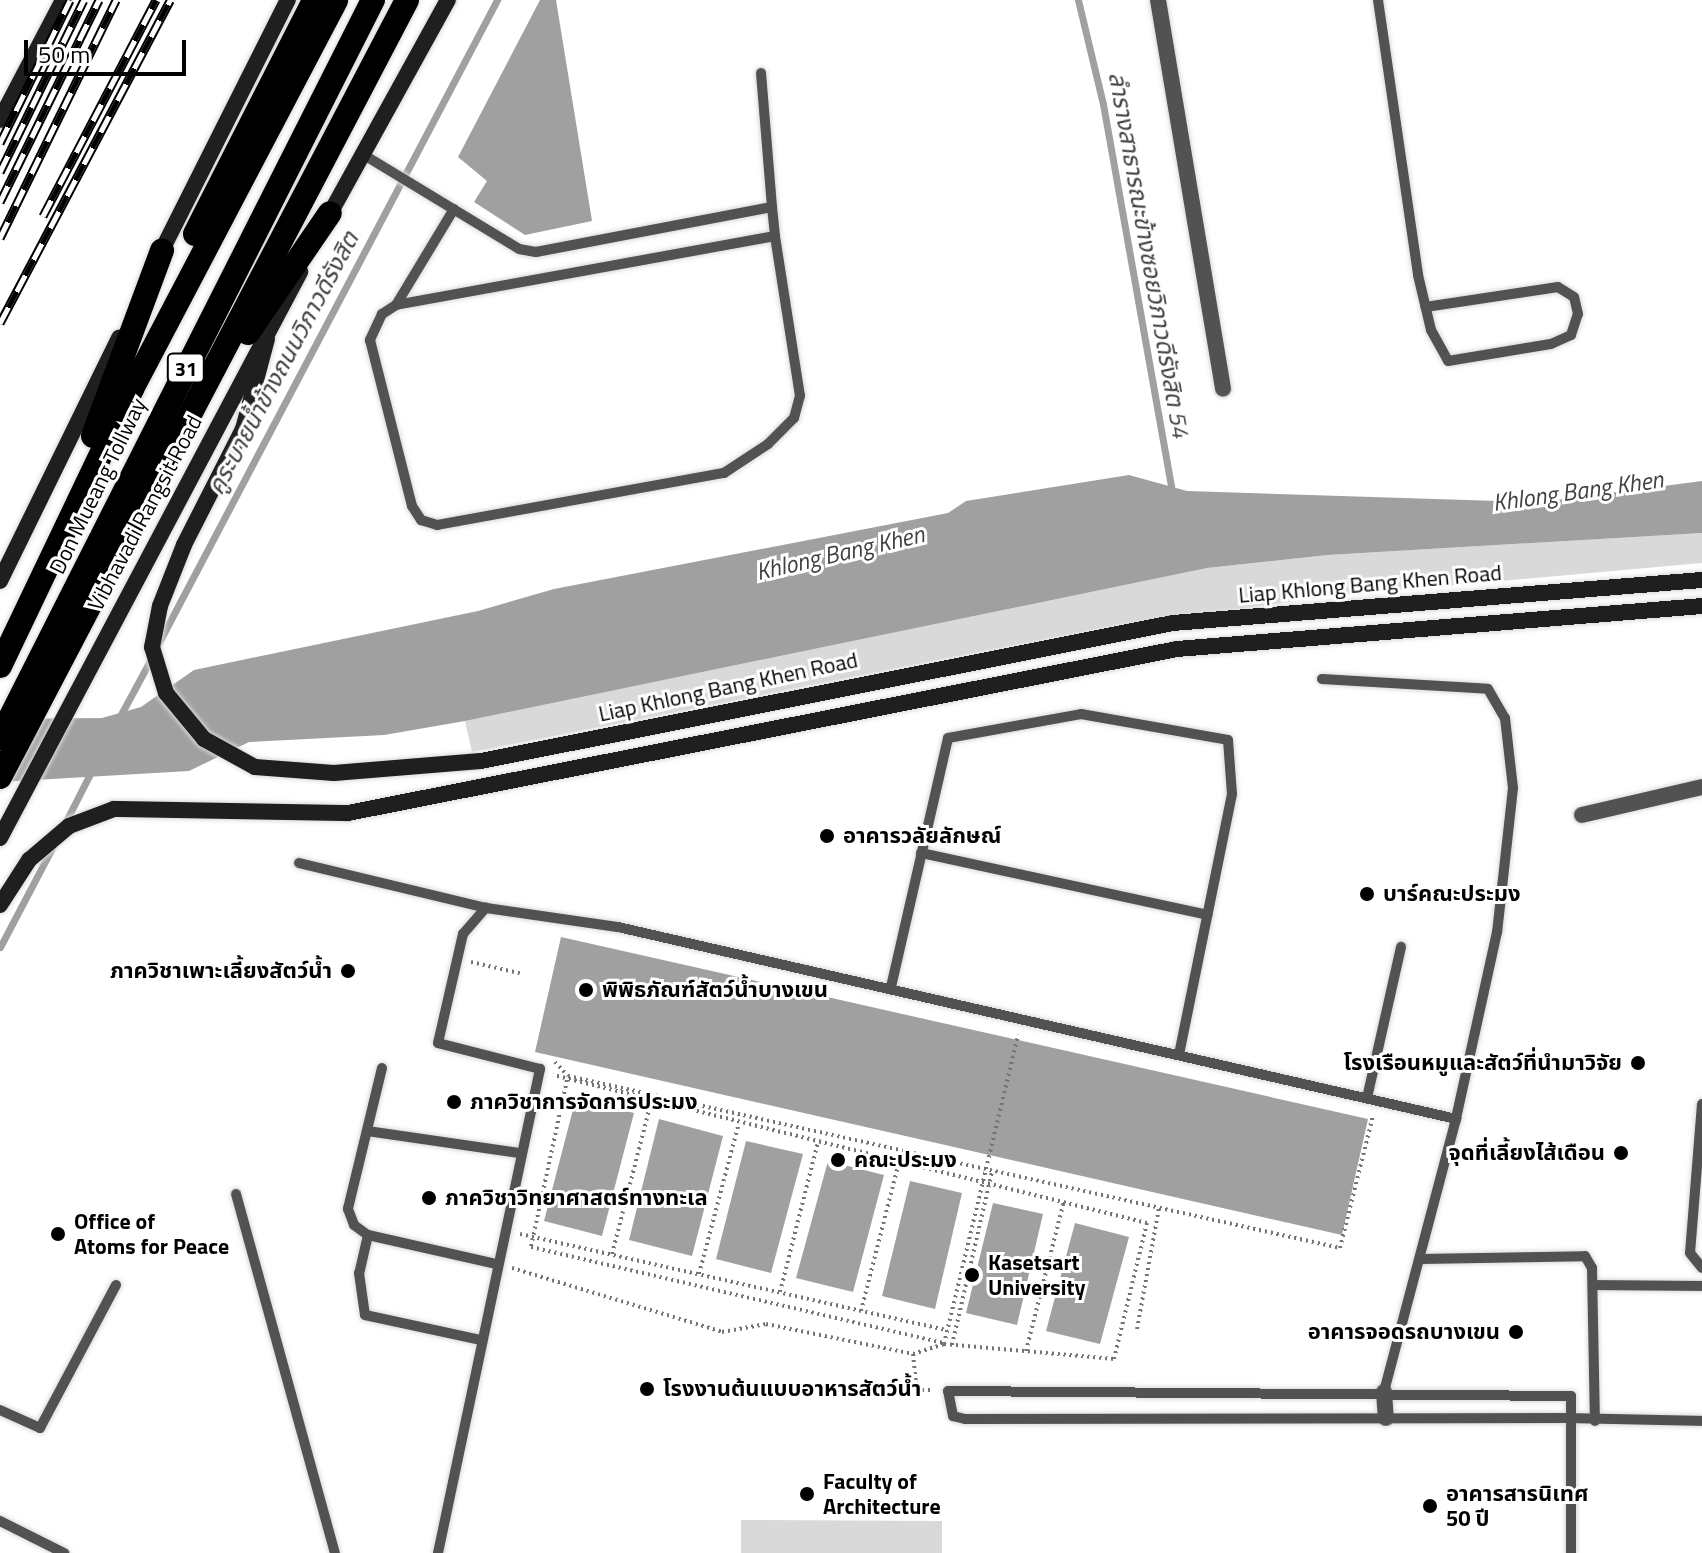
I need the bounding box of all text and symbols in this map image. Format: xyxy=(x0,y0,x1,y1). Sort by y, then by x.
scale bar xyxy=(28,24,190,74)
text: 50 m xyxy=(38,36,90,72)
water label: ลำรางสาธารณะข้างซอยวิภาวดีรังสิต 54 xyxy=(1103,70,1195,440)
water label: คูระบายน้ำข้างถนนวิภาวดีรังสิต xyxy=(201,227,365,499)
road number: 31 xyxy=(166,352,206,384)
street label: Don Mueang Tollway xyxy=(44,394,152,578)
street label: Vibhavadi Rangsit Road xyxy=(82,411,208,615)
water label: Khlong Bang Khen xyxy=(1491,465,1665,517)
water label: Khlong Bang Khen xyxy=(753,520,927,586)
street label: Liap Khlong Bang Khen Road xyxy=(1237,559,1503,609)
street label: Liap Khlong Bang Khen Road xyxy=(596,647,860,727)
place label: อาคารวลัยลักษณ์ xyxy=(843,823,1001,849)
marker: อาคารวลัยลักษณ์ xyxy=(818,827,836,845)
place label: บาร์คณะประมง xyxy=(1383,881,1521,907)
marker: บาร์คณะประมง xyxy=(1358,885,1376,903)
place label: ภาควิชาเพาะเลี้ยงสัตว์น้ำ xyxy=(110,958,332,984)
marker: ภาควิชาเพาะเลี้ยงสัตว์น้ำ xyxy=(339,962,357,980)
place label: พิพิธภัณฑ์สัตว์น้ำบางเขน xyxy=(602,977,828,1003)
marker: พิพิธภัณฑ์สัตว์น้ำบางเขน xyxy=(577,981,595,999)
place label: โรงเรือนหมูและสัตว์ที่นำมาวิจัย xyxy=(1343,1050,1622,1076)
marker: โรงเรือนหมูและสัตว์ที่นำมาวิจัย xyxy=(1629,1054,1647,1072)
place label: ภาควิชาการจัดการประมง xyxy=(470,1089,698,1115)
marker: ภาควิชาการจัดการประมง xyxy=(445,1093,463,1111)
place label: จุดที่เลี้ยงไส้เดือน xyxy=(1448,1140,1605,1166)
marker: จุดที่เลี้ยงไส้เดือน xyxy=(1612,1144,1630,1162)
place label: คณะประมง xyxy=(854,1147,957,1173)
marker: คณะประมง xyxy=(829,1151,847,1169)
place label: ภาควิชาวิทยาศาสตร์ทางทะเล xyxy=(445,1185,708,1211)
marker: ภาควิชาวิทยาศาสตร์ทางทะเล xyxy=(420,1189,438,1207)
place label: Office of Atoms for Peace xyxy=(74,1208,229,1260)
marker: Office of Atoms for Peace xyxy=(49,1225,67,1243)
place label: Kasetsart University xyxy=(988,1249,1085,1300)
marker: Kasetsart University xyxy=(963,1266,981,1284)
place label: อาคารจอดรถบางเขน xyxy=(1308,1319,1500,1345)
marker: อาคารจอดรถบางเขน xyxy=(1507,1323,1525,1341)
place label: โรงงานต้นแบบอาหารสัตว์น้ำ xyxy=(663,1376,921,1402)
marker: โรงงานต้นแบบอาหารสัตว์น้ำ xyxy=(638,1380,656,1398)
place label: Faculty of Architecture xyxy=(823,1468,941,1520)
place label: อาคารสารนิเทศ 50 ปี xyxy=(1446,1480,1588,1532)
marker: Faculty of Architecture xyxy=(798,1485,816,1503)
marker: อาคารสารนิเทศ 50 ปี xyxy=(1421,1497,1439,1515)

